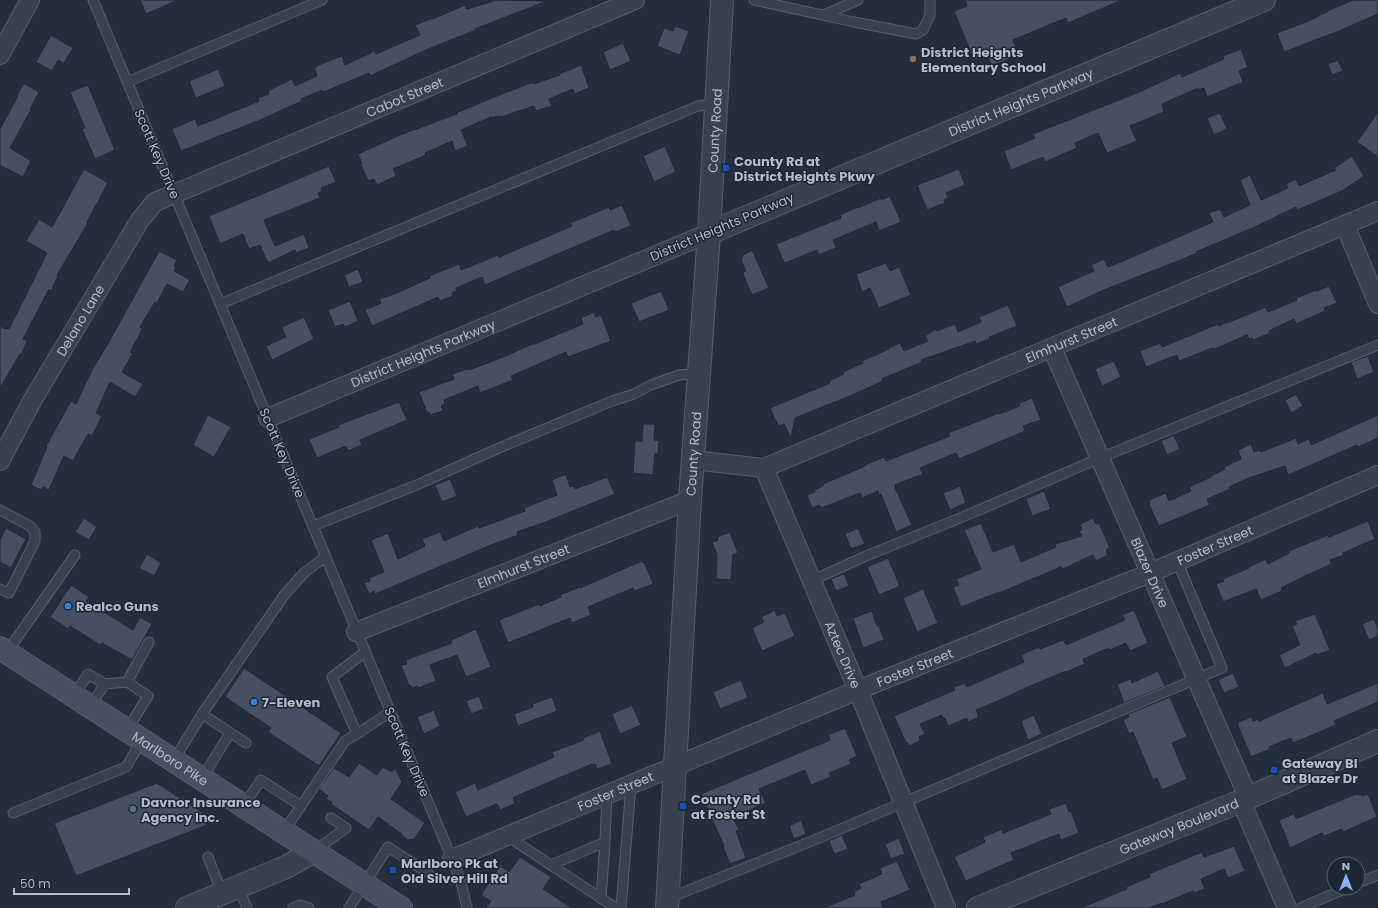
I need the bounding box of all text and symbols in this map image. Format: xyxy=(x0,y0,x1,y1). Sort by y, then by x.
place label: District Heights Elementary School xyxy=(921,43,1046,77)
marker: District Heights Elementary School xyxy=(908,54,918,64)
street label: District Heights Parkway xyxy=(945,63,1097,141)
street label: Cabot Street xyxy=(363,72,446,122)
street label: County Road xyxy=(703,88,727,173)
street label: Scott Key Drive xyxy=(129,106,185,202)
place label: County Rd at District Heights Pkwy xyxy=(734,152,876,186)
marker: County Rd at District Heights Pkwy xyxy=(721,163,731,173)
street label: District Heights Parkway xyxy=(647,188,798,266)
street label: Delano Lane xyxy=(51,281,109,360)
street label: Elmhurst Street xyxy=(1022,312,1120,367)
street label: District Heights Parkway xyxy=(348,314,499,392)
street label: Scott Key Drive xyxy=(254,405,310,501)
street label: County Road xyxy=(681,411,706,497)
street label: Foster Street xyxy=(1174,520,1256,570)
street label: Blazer Drive xyxy=(1126,534,1174,611)
street label: Elmhurst Street xyxy=(474,539,573,593)
place label: Realco Guns xyxy=(76,597,159,616)
marker: Realco Guns xyxy=(63,601,73,611)
street label: Aztec Drive xyxy=(820,618,866,691)
street label: Foster Street xyxy=(874,643,956,691)
place label: 7-Eleven xyxy=(262,693,321,712)
marker: 7-Eleven xyxy=(249,697,259,707)
street label: Scott Key Drive xyxy=(379,704,435,800)
street label: Marlboro Pike xyxy=(129,727,212,790)
place label: Gateway Bl at Blazer Dr xyxy=(1282,754,1358,788)
marker: Gateway Bl at Blazer Dr xyxy=(1269,765,1279,775)
street label: Foster Street xyxy=(574,767,657,815)
place label: County Rd at Foster St xyxy=(691,790,765,824)
place label: Davnor Insurance Agency Inc. xyxy=(141,793,260,827)
street label: Gateway Boulevard xyxy=(1116,793,1242,859)
marker: County Rd at Foster St xyxy=(678,801,688,811)
marker: Davnor Insurance Agency Inc. xyxy=(128,804,138,814)
place label: Marlboro Pk at Old Silver Hill Rd xyxy=(401,854,508,888)
north arrow xyxy=(1326,856,1366,896)
text: N xyxy=(1342,858,1350,874)
marker: Marlboro Pk at Old Silver Hill Rd xyxy=(388,865,398,875)
scale bar xyxy=(14,870,129,896)
text: 50 m xyxy=(20,875,51,892)

